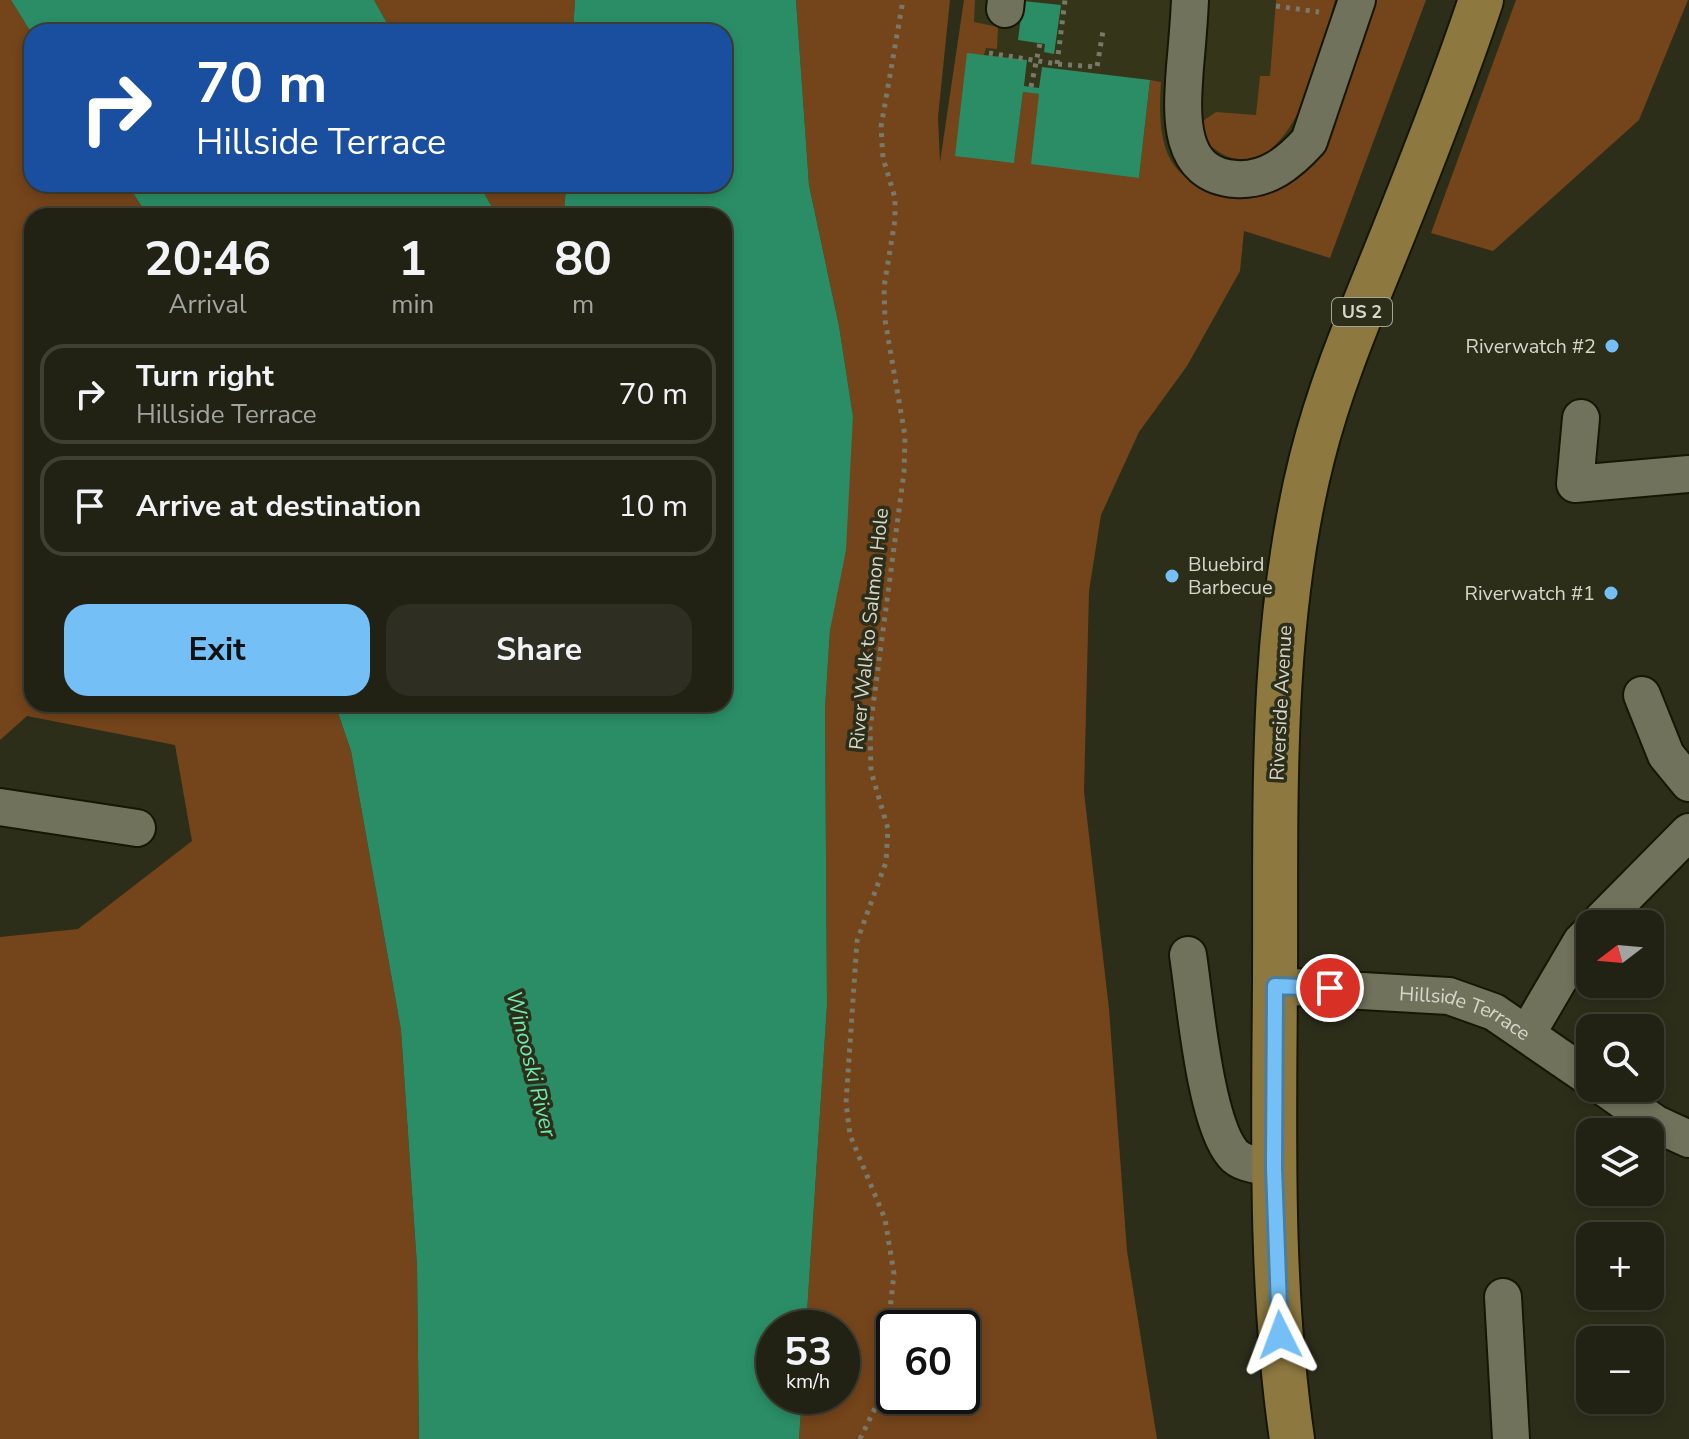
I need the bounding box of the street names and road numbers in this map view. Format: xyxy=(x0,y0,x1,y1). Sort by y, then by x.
road number: US 2 xyxy=(1332,298,1392,326)
street label: River Walk to Salmon Hole xyxy=(843,507,895,751)
street label: Riverside Avenue xyxy=(1263,625,1299,781)
street label: Hillside Terrace xyxy=(1398,980,1536,1047)

